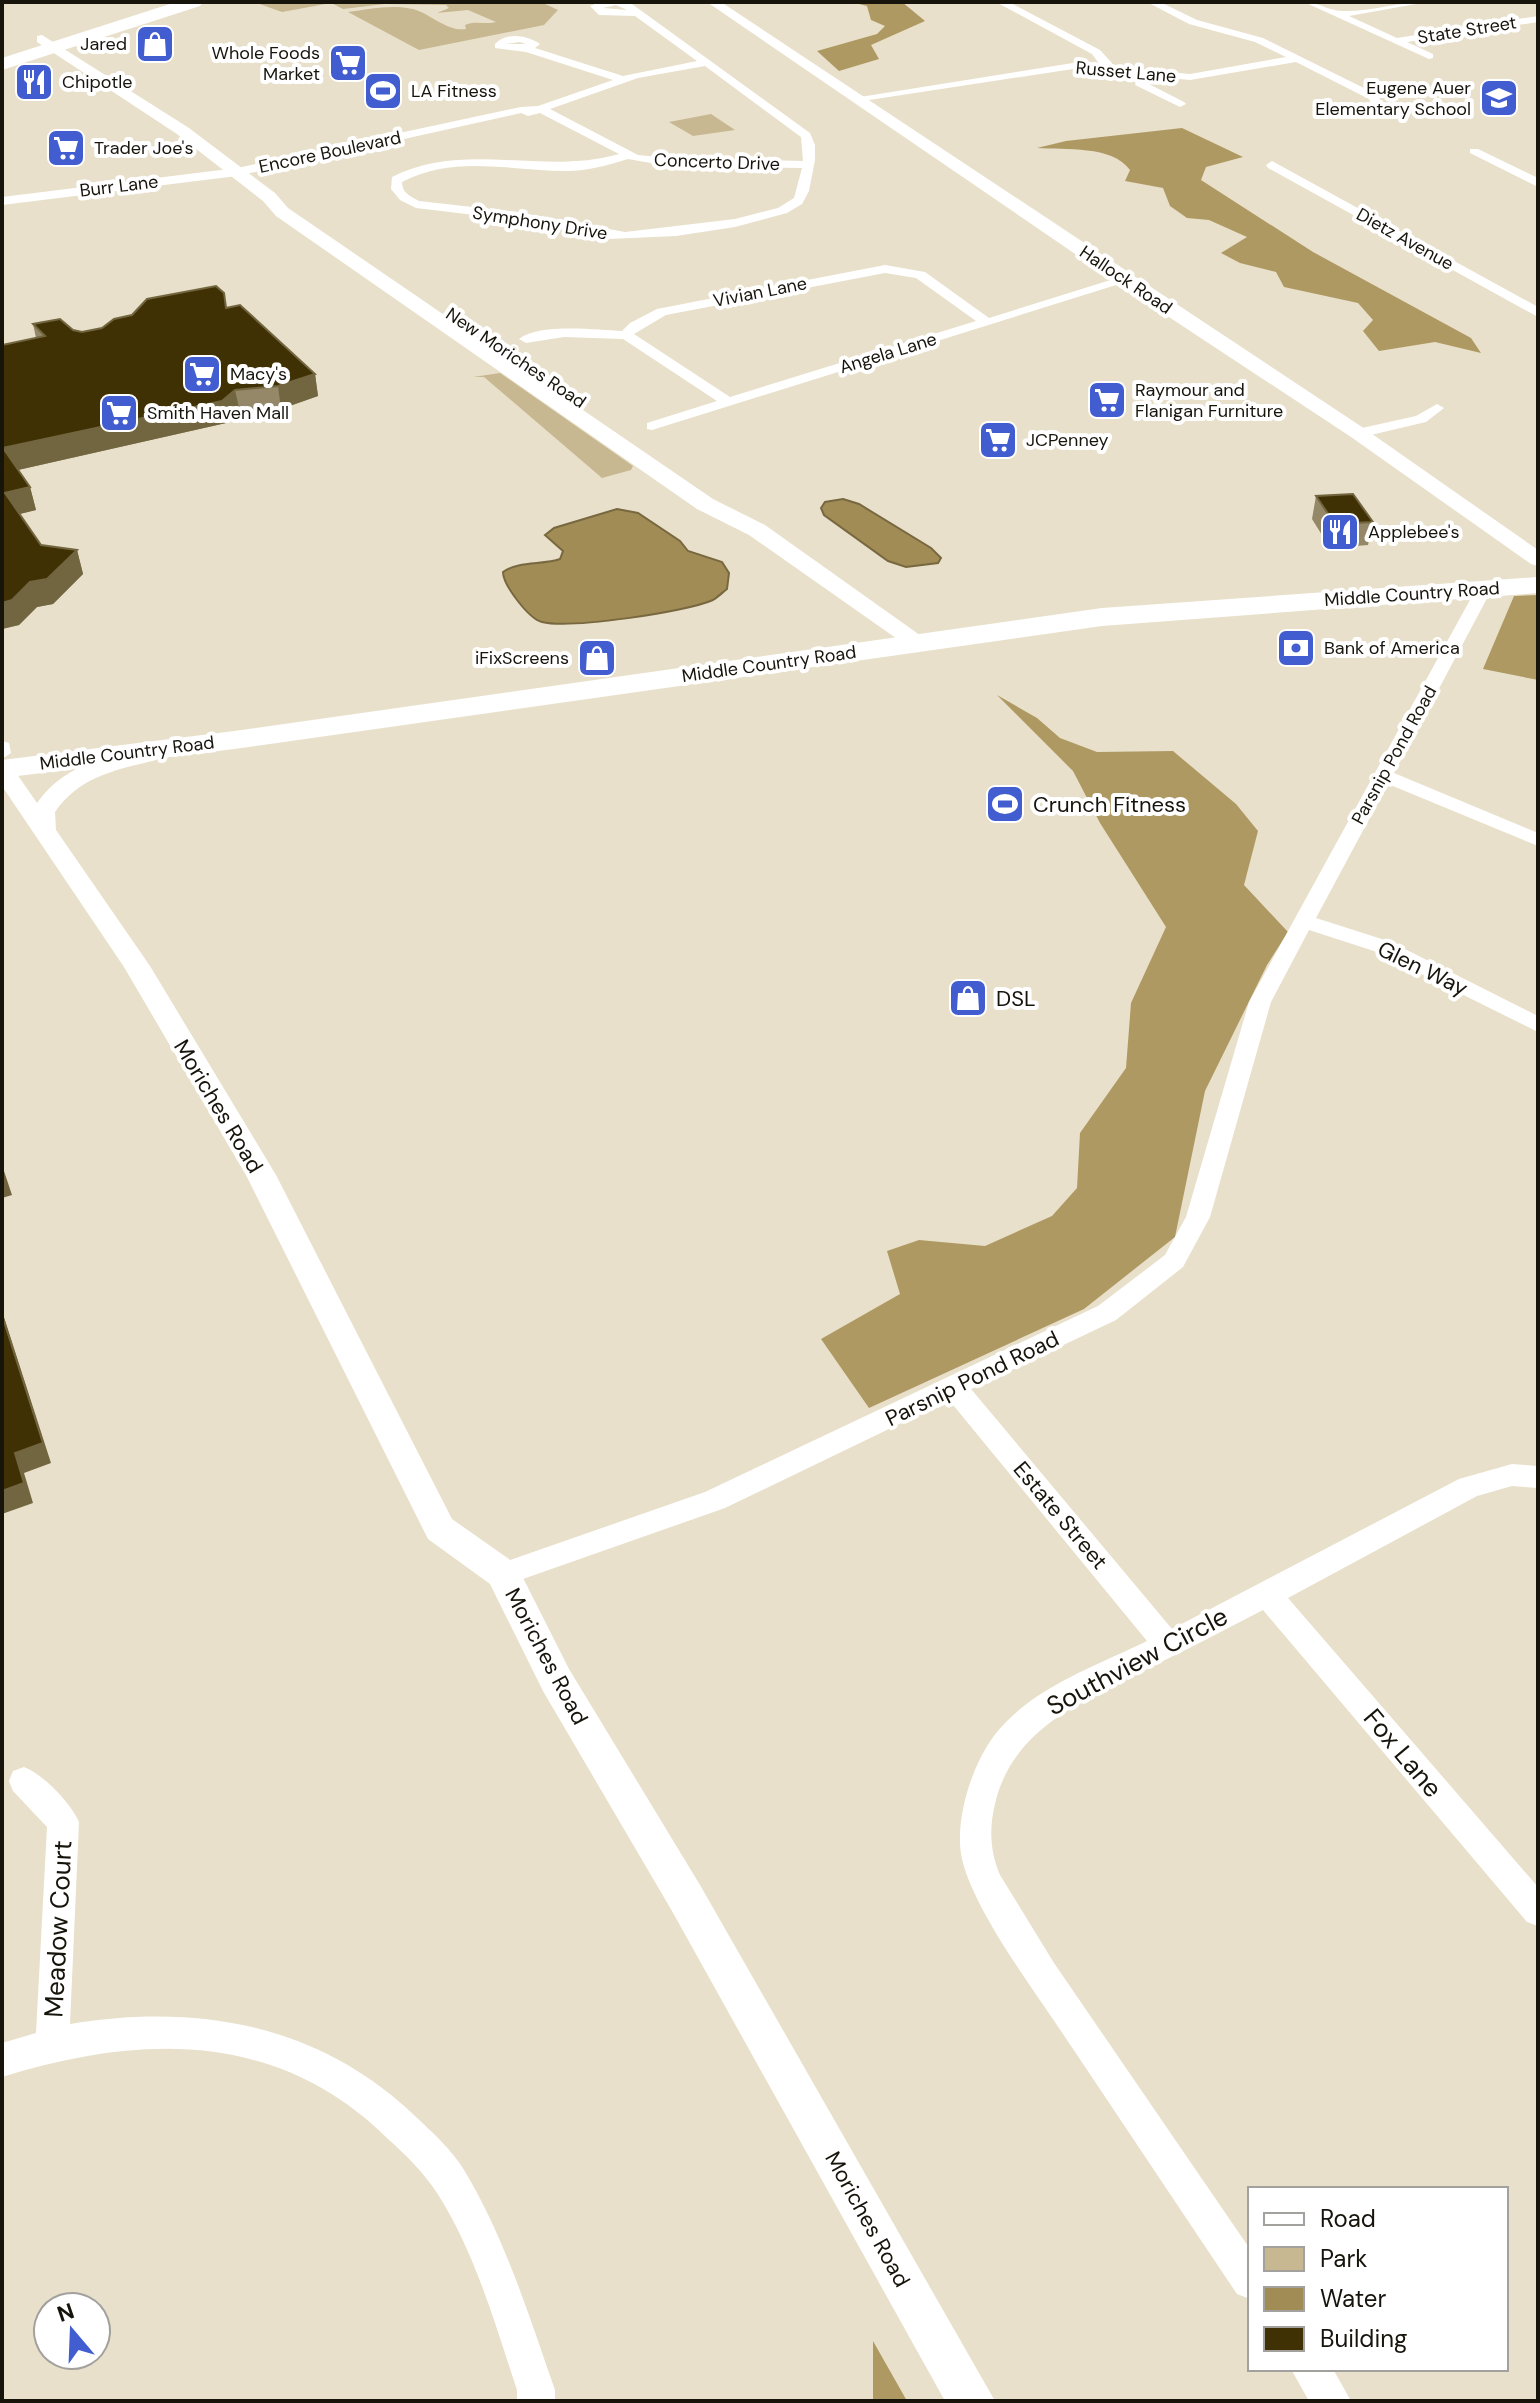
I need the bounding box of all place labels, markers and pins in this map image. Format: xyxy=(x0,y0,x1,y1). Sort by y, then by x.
shop icon: Jared xyxy=(134,23,176,65)
place label: Jared xyxy=(80,32,127,56)
place label: Whole Foods Market xyxy=(212,41,320,86)
supermarket icon: Whole Foods Market xyxy=(327,42,369,84)
restaurant icon: Chipotle xyxy=(13,61,55,103)
place label: Chipotle xyxy=(62,70,132,94)
sports icon: LA Fitness xyxy=(362,70,404,112)
place label: Eugene Auer Elementary School xyxy=(1315,76,1471,121)
school or university icon: Eugene Auer Elementary School xyxy=(1478,77,1520,119)
place label: LA Fitness xyxy=(411,79,497,103)
supermarket icon: Trader Joe's xyxy=(45,127,87,169)
place label: Trader Joe's xyxy=(94,136,194,160)
supermarket icon: Macy's xyxy=(181,353,223,395)
place label: Macy's xyxy=(230,362,287,386)
place label: Raymour and Flanigan Furniture xyxy=(1135,378,1283,423)
supermarket icon: Raymour and Flanigan Furniture xyxy=(1086,379,1128,421)
supermarket icon: Smith Haven Mall xyxy=(98,392,140,434)
place label: Smith Haven Mall xyxy=(147,401,289,425)
supermarket icon: JCPenney xyxy=(977,419,1019,461)
place label: JCPenney xyxy=(1026,428,1109,452)
restaurant icon: Applebee's xyxy=(1319,511,1361,553)
place label: Applebee's xyxy=(1368,520,1460,544)
bank icon: Bank of America xyxy=(1275,627,1317,669)
place label: Bank of America xyxy=(1324,636,1460,660)
shop icon: iFixScreens xyxy=(576,637,618,679)
place label: iFixScreens xyxy=(475,646,569,670)
sports icon: Crunch Fitness xyxy=(984,783,1026,825)
place label: Crunch Fitness xyxy=(1033,790,1186,819)
shop icon: DSL xyxy=(947,977,989,1019)
place label: DSL xyxy=(996,984,1036,1013)

